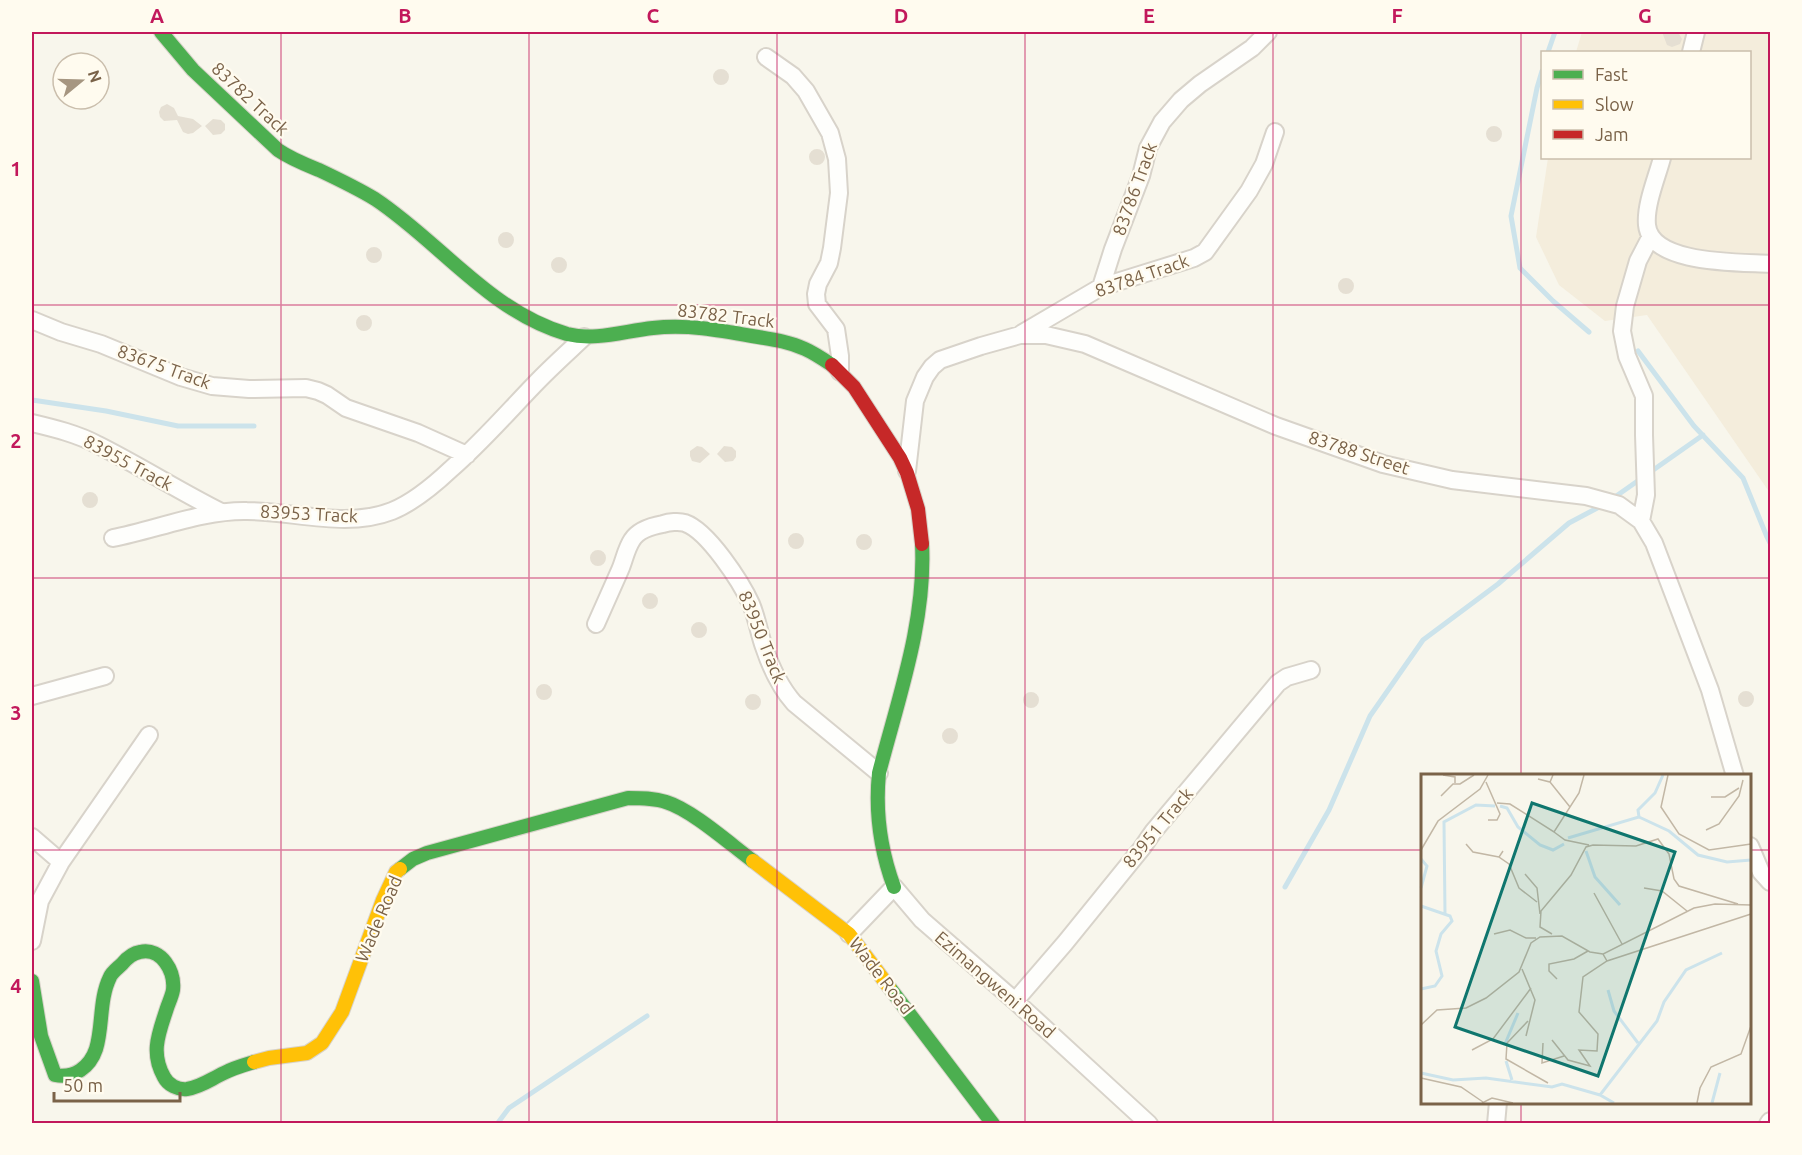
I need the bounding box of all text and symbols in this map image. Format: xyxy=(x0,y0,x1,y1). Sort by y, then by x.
text: A xyxy=(150,4,164,27)
text: B xyxy=(398,4,412,27)
text: C xyxy=(647,4,660,27)
text: D xyxy=(894,4,908,27)
text: E xyxy=(1143,4,1155,27)
text: F xyxy=(1391,4,1403,27)
text: G xyxy=(1638,4,1652,27)
north arrow xyxy=(51,51,111,111)
legend xyxy=(1541,51,1751,159)
street label: 83782 Track xyxy=(208,58,293,139)
text: Fast xyxy=(1595,64,1628,84)
text: N xyxy=(85,68,106,85)
text: Slow xyxy=(1595,94,1634,114)
text: Jam xyxy=(1595,124,1629,144)
street label: 83786 Track xyxy=(1108,139,1160,238)
text: 1 xyxy=(10,157,22,180)
street label: 83784 Track xyxy=(1092,250,1191,300)
street label: 83782 Track xyxy=(676,299,776,331)
street label: 83675 Track xyxy=(115,340,214,392)
street label: 83788 Street xyxy=(1306,426,1412,478)
text: 2 xyxy=(10,429,22,452)
street label: 83955 Track xyxy=(81,430,176,494)
street label: 83953 Track xyxy=(260,500,358,526)
street label: 83950 Track xyxy=(735,588,791,686)
text: 3 xyxy=(10,701,22,724)
inset map xyxy=(1421,774,1751,1104)
street label: 83951 Track xyxy=(1118,783,1196,871)
street label: Wade Road xyxy=(351,873,405,965)
street label: Ezimangweni Road xyxy=(932,927,1060,1042)
street label: Wade Road xyxy=(846,933,918,1018)
text: 4 xyxy=(10,974,22,997)
scale bar xyxy=(54,1065,180,1103)
text: 50 m xyxy=(63,1075,103,1095)

